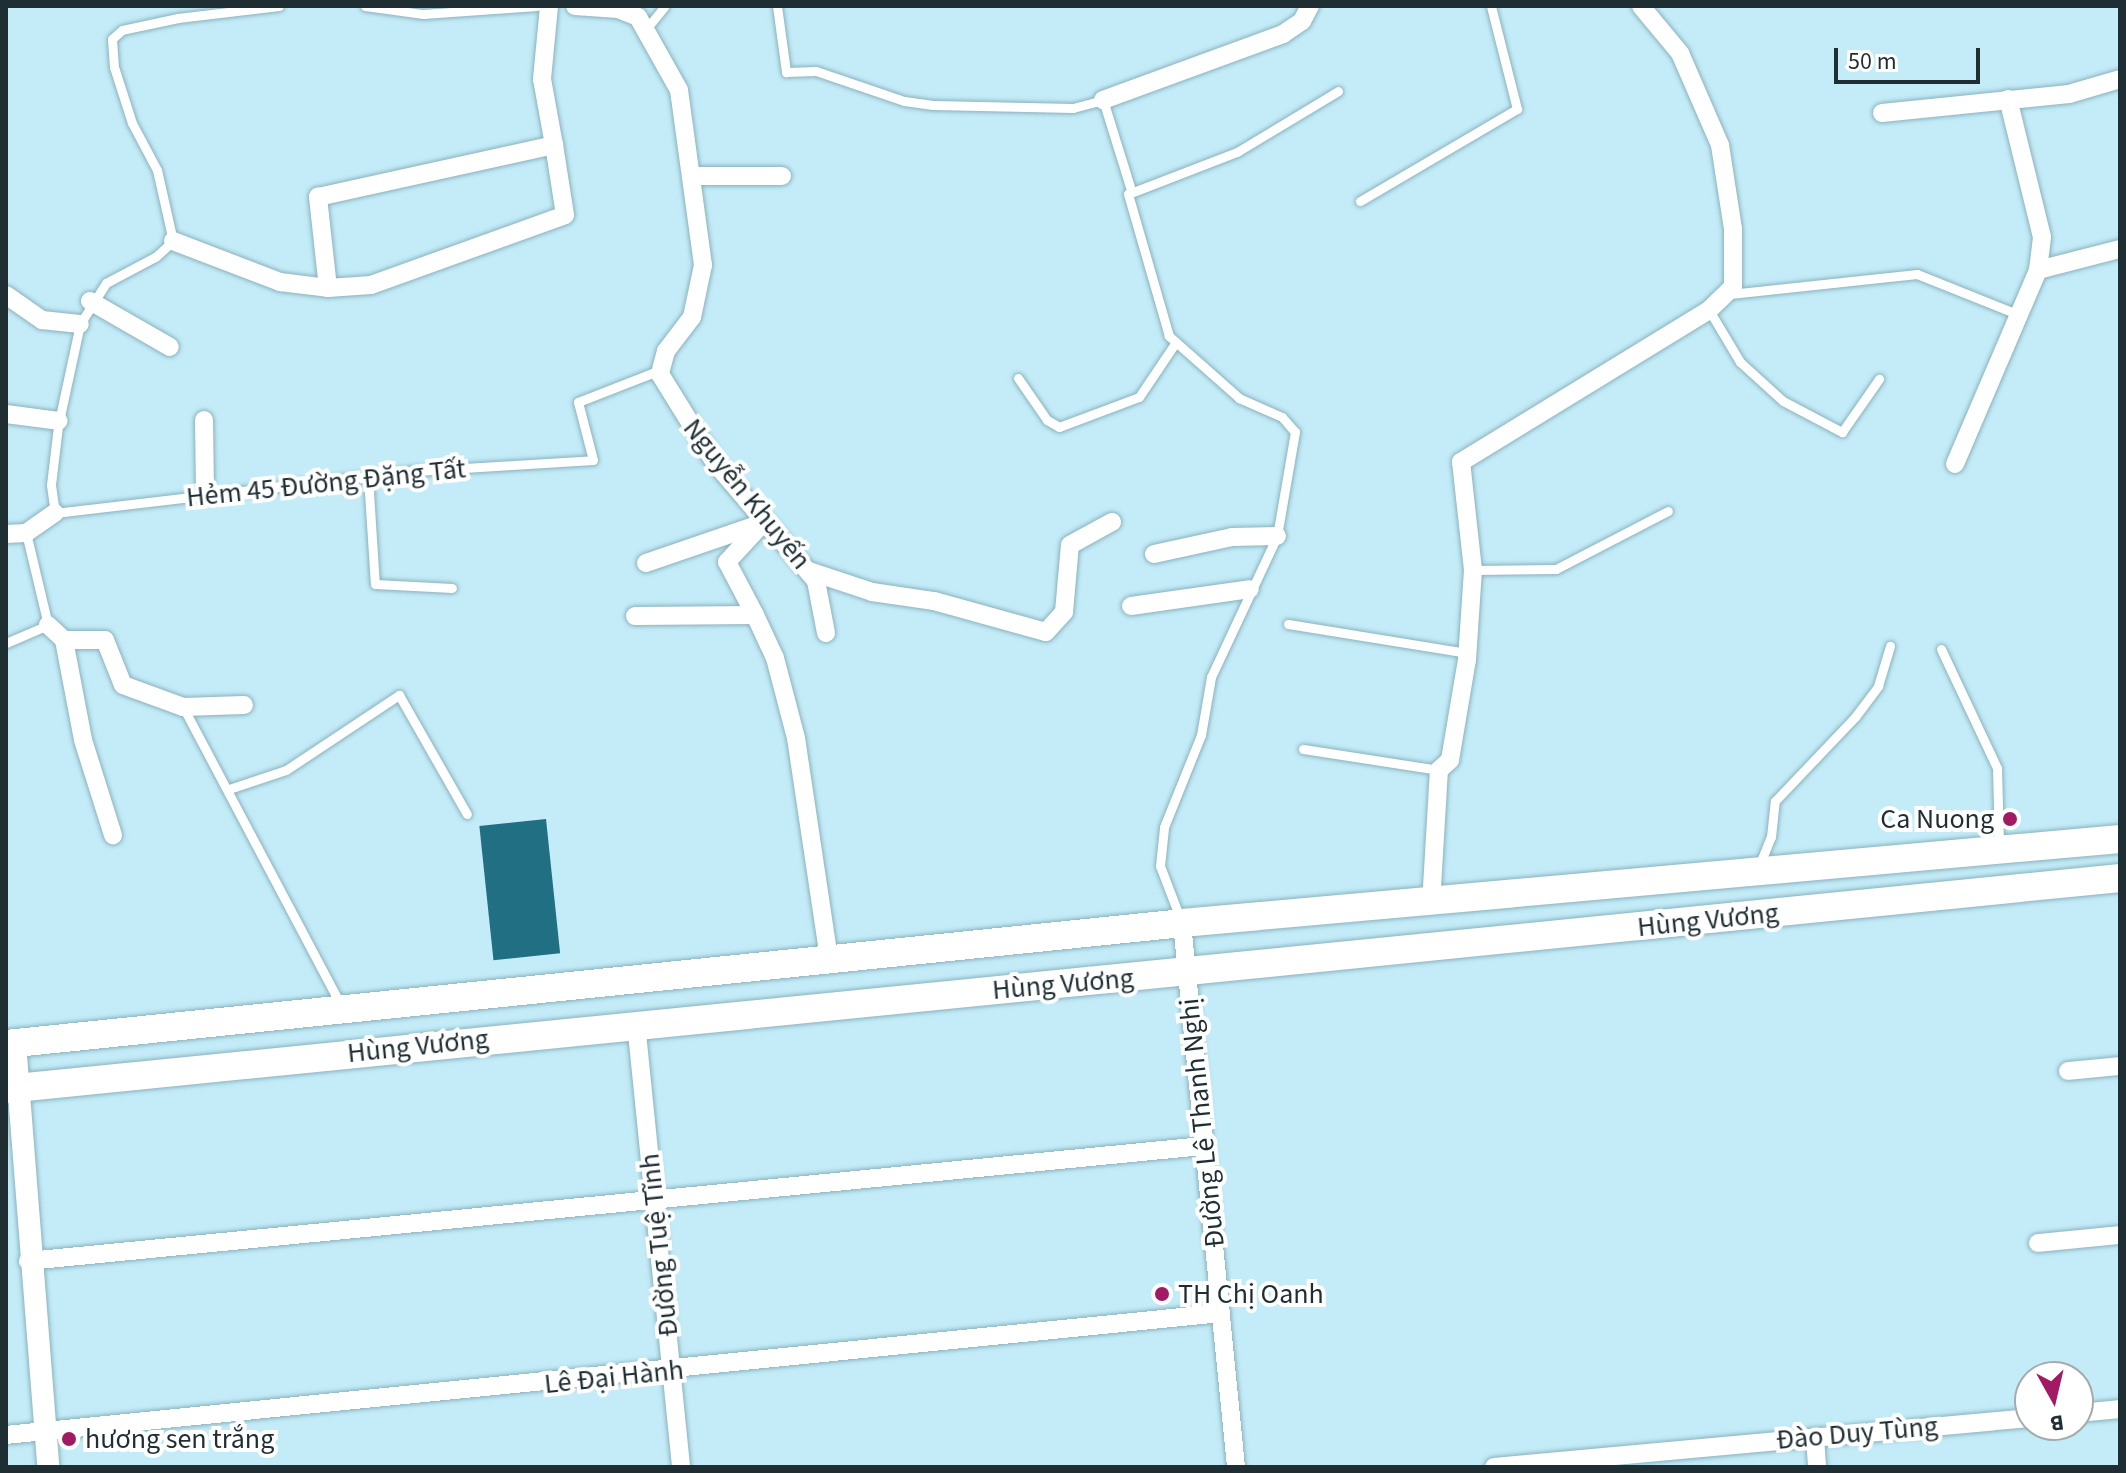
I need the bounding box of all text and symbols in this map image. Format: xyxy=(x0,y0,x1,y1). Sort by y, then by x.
scale bar xyxy=(1838,32,1984,82)
text: 50 m xyxy=(1848,44,1897,79)
street label: Nguyễn Khuyến xyxy=(676,412,818,576)
street label: Hẻm 45 Đường Đặng Tất xyxy=(185,452,467,514)
place label: Ca Nuong xyxy=(1880,802,1994,836)
marker: Ca Nuong xyxy=(2001,810,2019,828)
street label: Hùng Vương xyxy=(1636,896,1780,944)
street label: Hùng Vương xyxy=(991,961,1135,1007)
street label: Đường Lê Thanh Nghị xyxy=(1172,997,1232,1249)
street label: Hùng Vương xyxy=(346,1022,490,1070)
street label: Đường Tuệ Tĩnh xyxy=(633,1152,685,1338)
place label: TH Chị Oanh xyxy=(1178,1277,1324,1311)
marker: TH Chị Oanh xyxy=(1153,1285,1171,1303)
street label: Lê Đại Hành xyxy=(543,1353,685,1401)
north arrow xyxy=(2014,1361,2094,1441)
text: B xyxy=(2048,1406,2066,1440)
street label: Đào Duy Tùng xyxy=(1775,1409,1939,1457)
place label: hương sen trắng xyxy=(85,1422,274,1456)
marker: hương sen trắng xyxy=(60,1430,78,1448)

